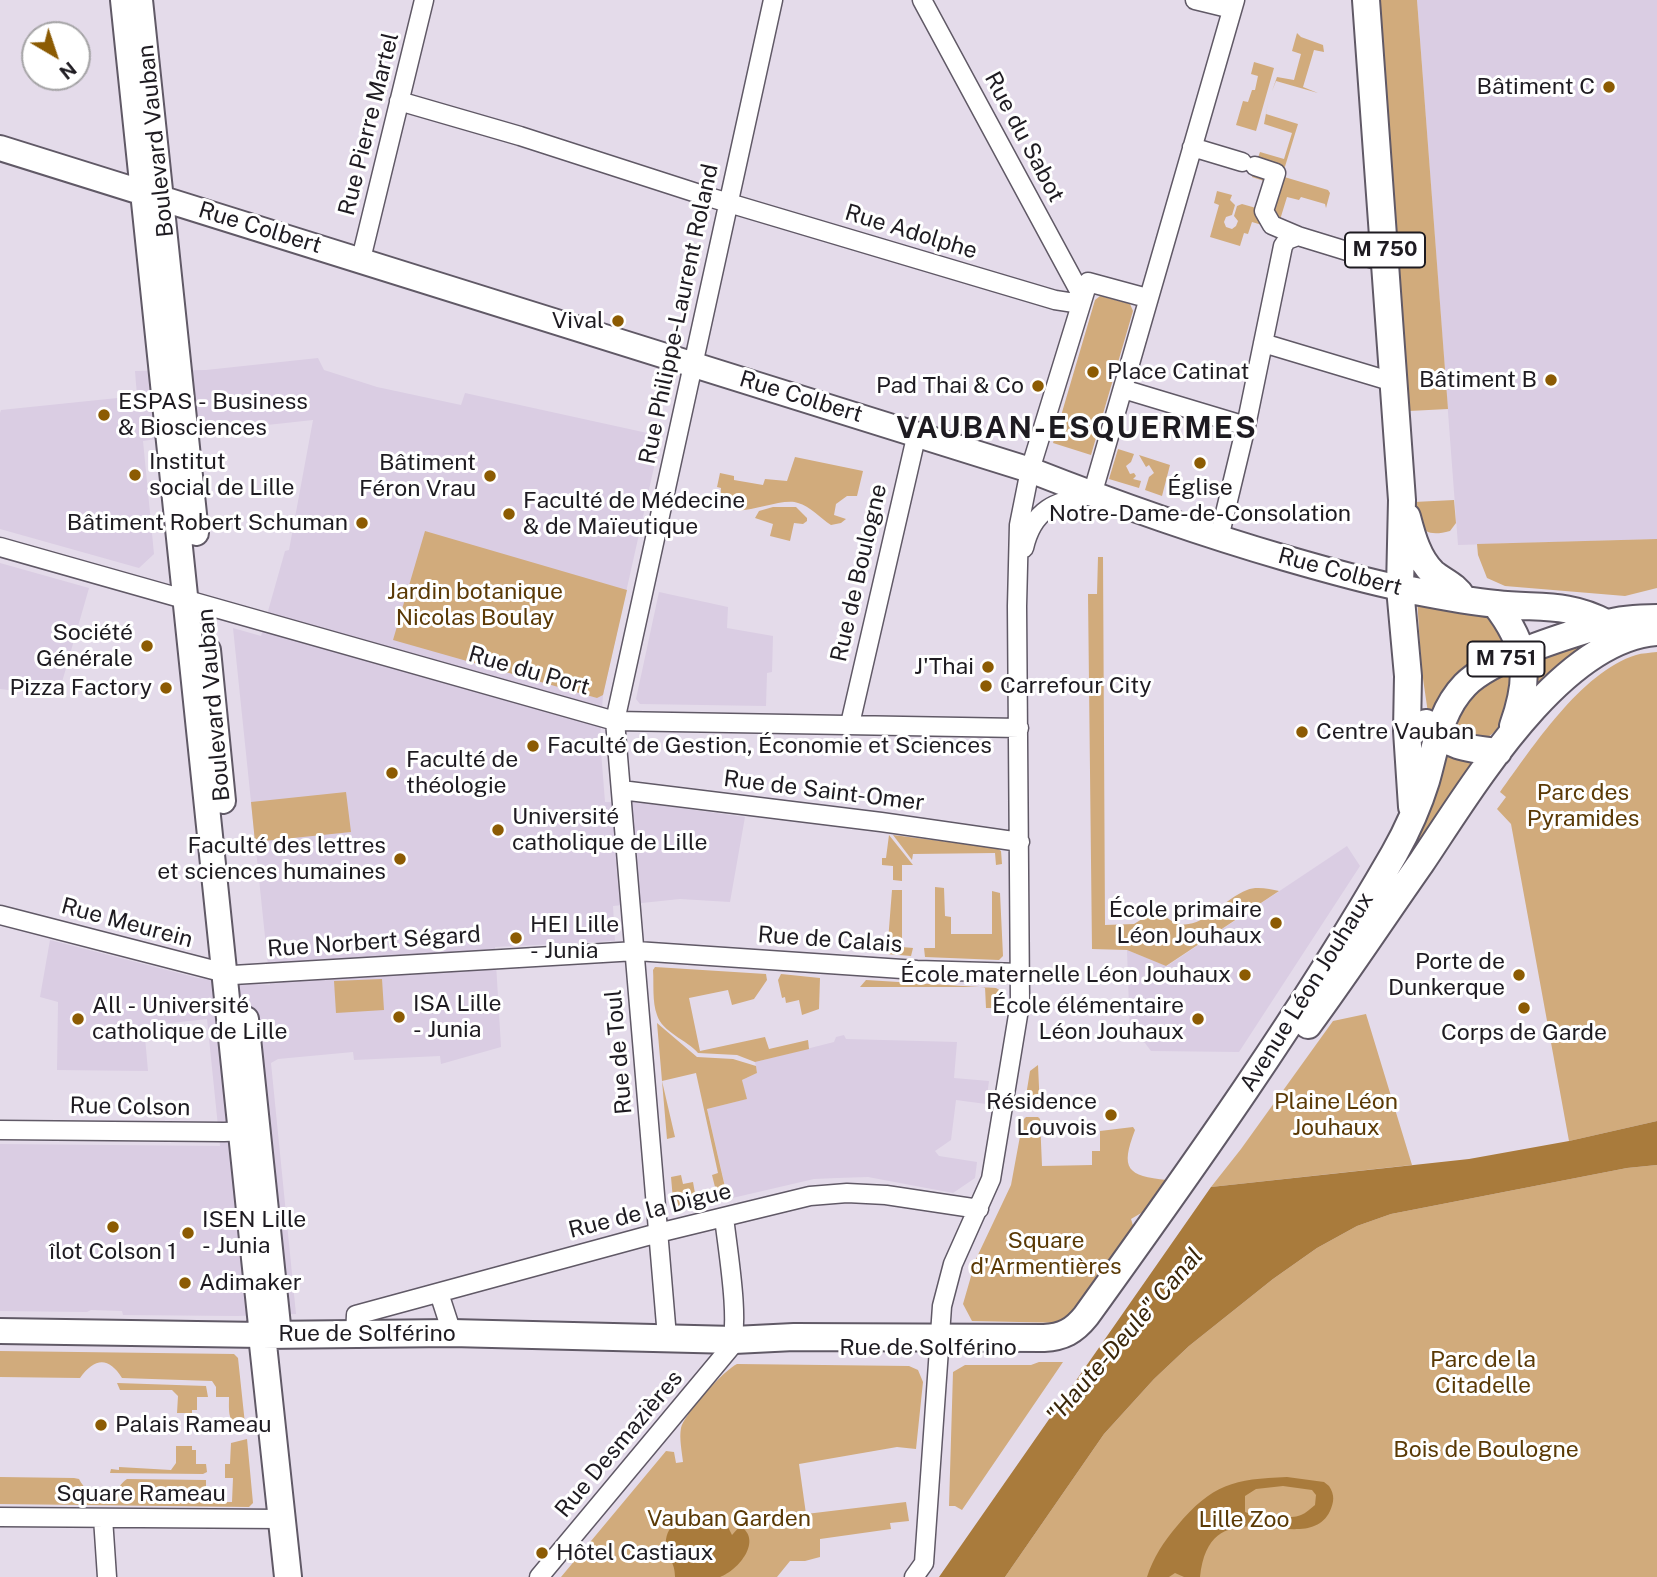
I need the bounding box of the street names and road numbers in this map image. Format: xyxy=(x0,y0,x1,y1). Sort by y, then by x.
street label: Rue Pierre Martel xyxy=(333,30,405,218)
street label: Boulevard Vauban xyxy=(132,43,180,239)
street label: Rue du Sabot xyxy=(978,67,1070,207)
street label: Rue Philippe-Laurent Roland xyxy=(634,161,724,467)
street label: Rue Colbert xyxy=(195,196,325,260)
street label: Rue Adolphe xyxy=(841,199,981,265)
road number: M 750 xyxy=(1345,232,1425,268)
street label: Rue Colbert xyxy=(736,365,866,429)
street label: Rue de Boulogne xyxy=(825,481,893,665)
street label: Rue Colbert xyxy=(1275,542,1405,602)
street label: Boulevard Vauban xyxy=(192,607,236,803)
street label: Rue du Port xyxy=(465,641,593,701)
road number: M 751 xyxy=(1468,642,1544,676)
street label: Rue de Saint-Omer xyxy=(722,765,926,817)
street label: Avenue Léon Jouhaux xyxy=(1234,887,1380,1097)
street label: Rue Meurein xyxy=(58,892,196,954)
street label: Rue Norbert Ségard xyxy=(266,921,482,963)
street label: Rue de Calais xyxy=(757,921,903,959)
street label: Rue de Toul xyxy=(600,988,638,1116)
street label: Rue Colson xyxy=(69,1092,191,1122)
street label: Rue de la Digue xyxy=(566,1177,734,1245)
street label: Rue de Solférino xyxy=(278,1320,456,1348)
street label: Rue de Solférino xyxy=(839,1334,1017,1362)
street label: Rue Desmazières xyxy=(549,1365,689,1523)
street label: Square Rameau xyxy=(56,1480,226,1508)

